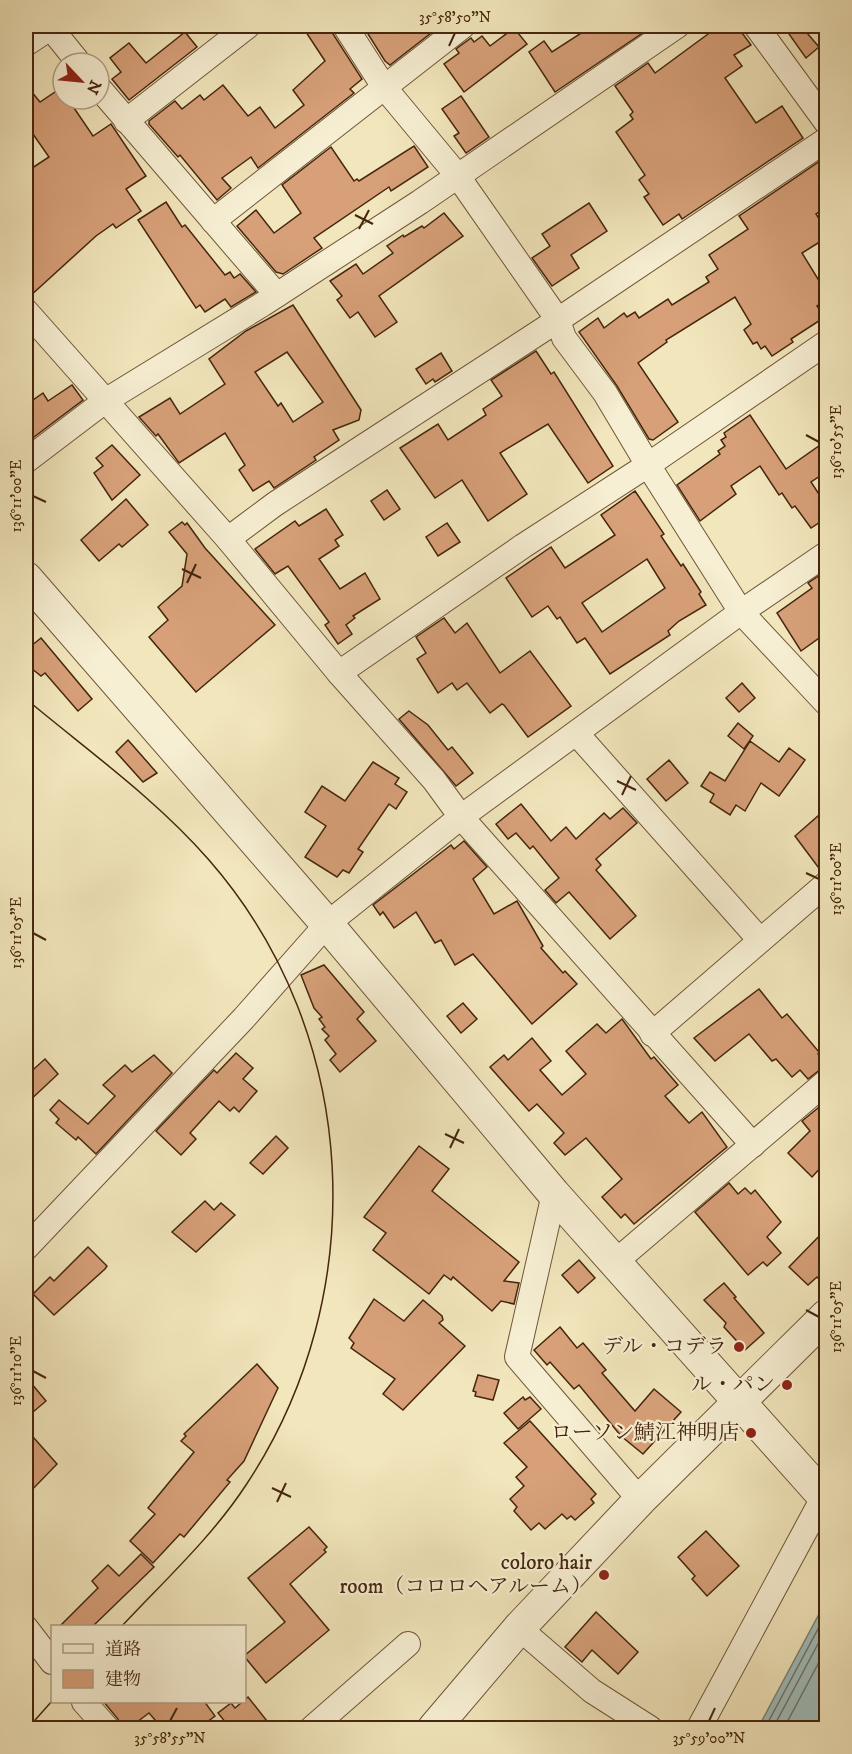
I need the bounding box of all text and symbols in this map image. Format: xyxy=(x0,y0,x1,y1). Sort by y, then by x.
text: 35°58'50"N xyxy=(419,8,491,27)
north arrow xyxy=(51,51,111,111)
text: N xyxy=(82,77,105,97)
text: 136°10'55"E xyxy=(827,405,846,479)
text: 136°11'00"E xyxy=(7,459,26,532)
text: 136°11'00"E xyxy=(827,842,846,915)
text: 136°11'05"E xyxy=(7,897,26,969)
text: 136°11'05"E xyxy=(827,1281,846,1353)
place label: デル・コデラ xyxy=(602,1334,727,1360)
text: 136°11'10"E xyxy=(7,1336,26,1406)
marker: デル・コデラ xyxy=(732,1340,746,1354)
place label: ル・パン xyxy=(691,1372,775,1398)
marker: ル・パン xyxy=(780,1378,794,1392)
place label: ローソン鯖江神明店 xyxy=(551,1420,739,1446)
marker: ローソン鯖江神明店 xyxy=(744,1426,758,1440)
place label: coloro hair room（コロロヘアルーム） xyxy=(339,1550,592,1600)
marker: coloro hair room（コロロヘアルーム） xyxy=(597,1568,611,1582)
legend xyxy=(51,1625,246,1703)
text: 道路 xyxy=(105,1639,141,1661)
text: 建物 xyxy=(105,1669,141,1691)
text: 35°58'55"N xyxy=(134,1729,206,1748)
text: 35°59'00"N xyxy=(673,1729,745,1748)

